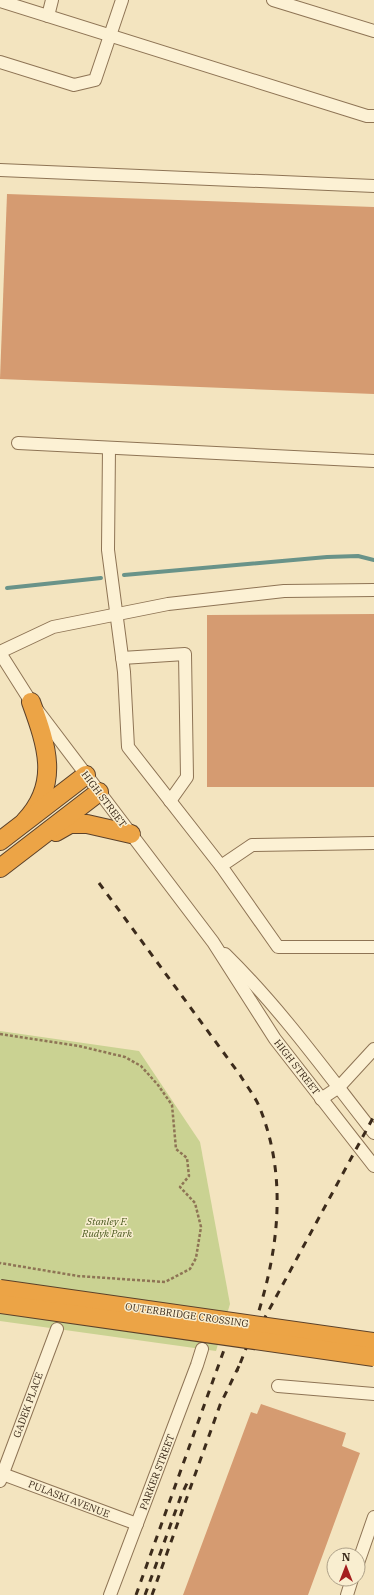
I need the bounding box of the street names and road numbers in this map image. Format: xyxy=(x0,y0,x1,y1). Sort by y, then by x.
street label: HIGH STREET xyxy=(79,768,130,830)
street label: HIGH STREET xyxy=(271,1037,323,1098)
street label: OUTERBRIDGE CROSSING xyxy=(124,1300,250,1330)
street label: GADEK PLACE xyxy=(10,1371,46,1439)
street label: PARKER STREET xyxy=(137,1432,178,1512)
street label: PULASKI AVENUE xyxy=(26,1477,112,1521)

